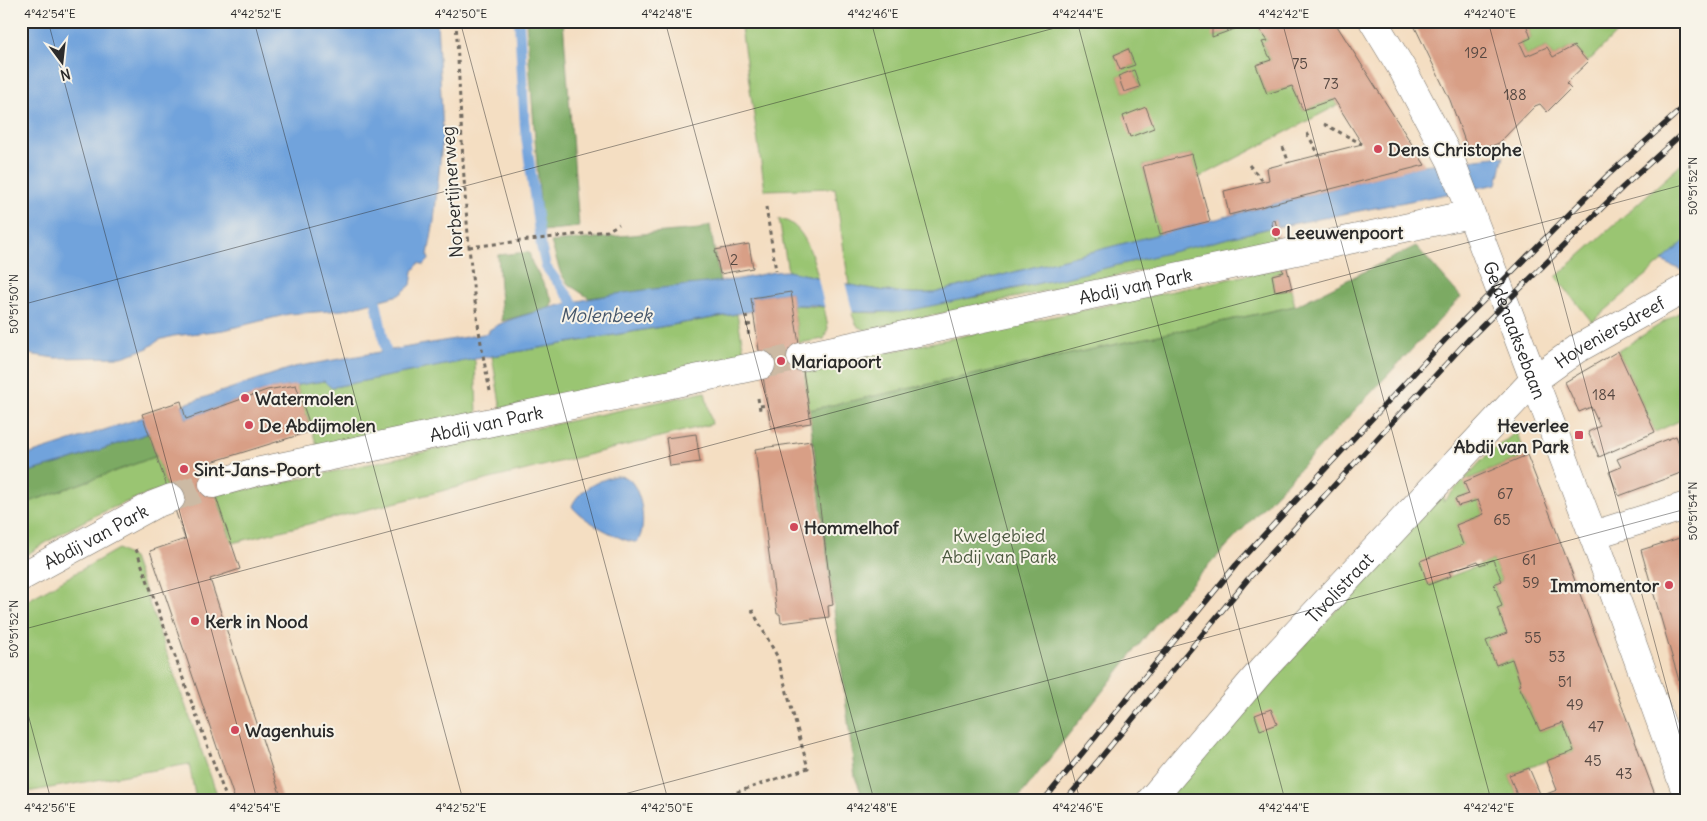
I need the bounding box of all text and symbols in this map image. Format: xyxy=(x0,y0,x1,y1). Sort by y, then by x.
text: 4°42'54"E xyxy=(24,6,76,21)
text: 4°42'52"E xyxy=(230,6,282,21)
text: 4°42'50"E xyxy=(435,6,487,21)
text: 4°42'48"E xyxy=(641,6,693,21)
text: 4°42'46"E xyxy=(847,6,899,21)
text: 4°42'44"E xyxy=(1052,6,1104,21)
text: 4°42'42"E xyxy=(1259,6,1309,21)
text: 4°42'40"E xyxy=(1464,6,1516,21)
north arrow xyxy=(38,38,88,88)
house number: 192 xyxy=(1465,43,1487,62)
house number: 75 xyxy=(1292,54,1308,73)
text: N xyxy=(58,65,72,85)
house number: 73 xyxy=(1323,74,1339,93)
house number: 188 xyxy=(1503,85,1527,104)
street label: Norbertijnerweg xyxy=(436,125,468,259)
place label: Dens Christophe xyxy=(1388,138,1522,161)
marker: Dens Christophe xyxy=(1372,143,1384,155)
text: 50°51'52"N xyxy=(1685,157,1700,215)
place label: Leeuwenpoort xyxy=(1286,221,1404,244)
marker: Leeuwenpoort xyxy=(1270,226,1282,238)
house number: 2 xyxy=(730,250,738,269)
street label: Geldenaaksebaan xyxy=(1478,258,1552,402)
street label: Abdij van Park xyxy=(1077,262,1194,309)
text: 50°51'50"N xyxy=(6,274,21,334)
street label: Hoveniersdreef xyxy=(1550,290,1669,373)
water label: Molenbeek xyxy=(560,303,653,327)
place label: Mariapoort xyxy=(791,350,882,373)
marker: Mariapoort xyxy=(775,355,787,367)
house number: 184 xyxy=(1592,385,1616,404)
place label: Watermolen xyxy=(255,387,355,410)
marker: Watermolen xyxy=(239,392,251,404)
street label: Abdij van Park xyxy=(427,400,545,446)
place label: De Abdijmolen xyxy=(259,414,377,437)
place label: Heverlee Abdij van Park xyxy=(1454,414,1569,458)
marker: De Abdijmolen xyxy=(243,419,255,431)
marker: Heverlee Abdij van Park xyxy=(1573,429,1585,441)
place label: Sint-Jans-Poort xyxy=(194,458,321,481)
marker: Sint-Jans-Poort xyxy=(178,463,190,475)
text: 50°51'54"N xyxy=(1685,482,1700,540)
house number: 67 xyxy=(1497,484,1513,503)
street label: Abdij van Park xyxy=(39,499,152,574)
house number: 65 xyxy=(1493,510,1511,529)
place label: Hommelhof xyxy=(804,516,900,539)
marker: Hommelhof xyxy=(788,521,800,533)
park label: Kwelgebied Abdij van Park xyxy=(941,524,1057,568)
street label: Tivolistraat xyxy=(1301,547,1378,628)
house number: 61 xyxy=(1522,550,1536,569)
house number: 59 xyxy=(1522,573,1540,592)
place label: Immomentor xyxy=(1550,574,1660,597)
marker: Immomentor xyxy=(1663,579,1675,591)
text: 50°51'52"N xyxy=(6,600,21,658)
place label: Kerk in Nood xyxy=(205,610,308,633)
marker: Kerk in Nood xyxy=(189,615,201,627)
house number: 55 xyxy=(1524,628,1542,647)
house number: 53 xyxy=(1548,647,1566,666)
house number: 51 xyxy=(1558,672,1572,691)
house number: 49 xyxy=(1566,695,1584,714)
house number: 47 xyxy=(1588,717,1604,736)
place label: Wagenhuis xyxy=(245,719,334,742)
marker: Wagenhuis xyxy=(229,724,241,736)
house number: 45 xyxy=(1584,751,1602,770)
house number: 43 xyxy=(1615,764,1633,783)
text: 4°42'56"E xyxy=(24,800,76,815)
text: 4°42'54"E xyxy=(229,800,281,815)
text: 4°42'52"E xyxy=(435,800,487,815)
text: 4°42'50"E xyxy=(641,800,693,815)
text: 4°42'48"E xyxy=(846,800,898,815)
text: 4°42'46"E xyxy=(1052,800,1104,815)
text: 4°42'44"E xyxy=(1258,800,1310,815)
text: 4°42'42"E xyxy=(1464,800,1514,815)

